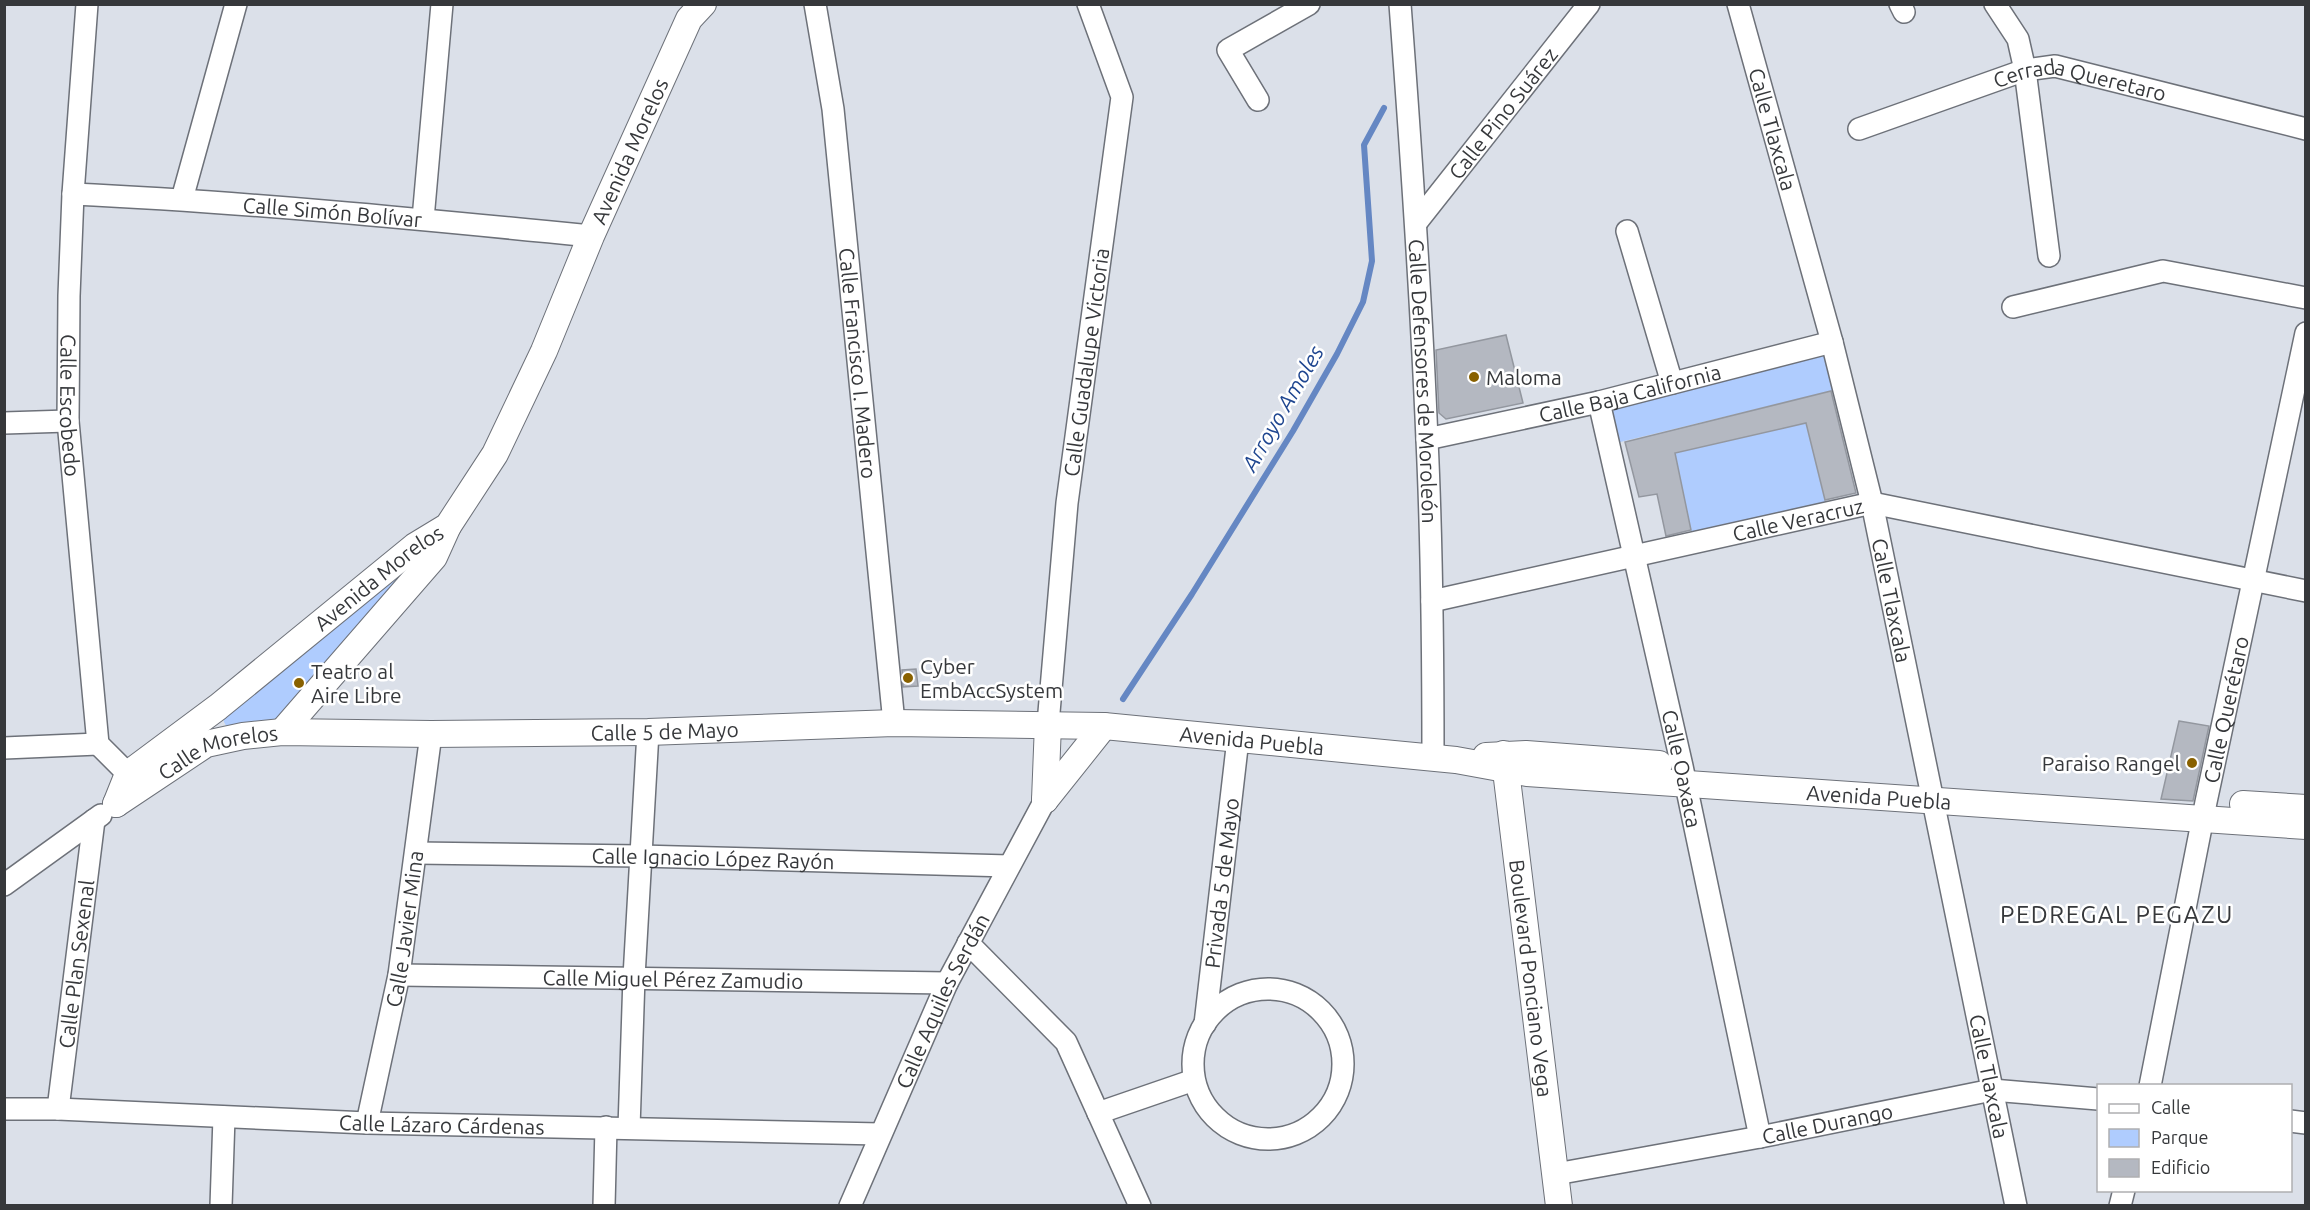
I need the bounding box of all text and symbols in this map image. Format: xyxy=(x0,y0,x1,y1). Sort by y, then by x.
street label: Calle Pino Suárez xyxy=(1443,43,1562,184)
street label: Cerrada Queretaro xyxy=(1990,54,2169,106)
street label: Calle Tlaxcala xyxy=(1744,65,1801,193)
street label: Avenida Morelos xyxy=(586,74,673,228)
street label: Calle Simón Bolívar xyxy=(242,192,423,232)
street label: Calle Defensores de Moroleón xyxy=(1404,238,1442,524)
street label: Calle Guadalupe Victoria xyxy=(1059,246,1113,478)
street label: Calle Francisco I. Madero xyxy=(835,247,882,480)
street label: Calle Escobedo xyxy=(56,334,85,478)
water label: Arroyo Amoles xyxy=(1235,341,1328,476)
street label: Calle Baja California xyxy=(1537,359,1723,427)
place label: Maloma xyxy=(1486,365,1562,389)
marker: Maloma xyxy=(1467,370,1481,384)
street label: Calle Veracruz xyxy=(1730,493,1866,546)
street label: Avenida Morelos xyxy=(309,520,447,635)
street label: Calle Tlaxcala xyxy=(1867,536,1916,665)
street label: Calle Querétaro xyxy=(2198,634,2253,785)
place label: Cyber EmbAccSystem xyxy=(920,654,1063,702)
place label: Teatro al Aire Libre xyxy=(311,659,402,707)
marker: Cyber EmbAccSystem xyxy=(901,671,915,685)
marker: Teatro al Aire Libre xyxy=(292,676,306,690)
street label: Calle Oaxaca xyxy=(1658,707,1707,830)
street label: Calle 5 de Mayo xyxy=(591,717,739,745)
street label: Calle Morelos xyxy=(153,720,279,785)
street label: Avenida Puebla xyxy=(1179,721,1325,759)
place label: Paraiso Rangel xyxy=(2042,751,2180,775)
marker: Paraiso Rangel xyxy=(2185,756,2199,770)
street label: Avenida Puebla xyxy=(1806,780,1952,814)
street label: Privada 5 de Mayo xyxy=(1200,796,1243,969)
street label: Calle Ignacio López Rayón xyxy=(591,843,835,873)
street label: Calle Javier Mina xyxy=(380,849,427,1009)
street label: Boulevard Ponciano Vega xyxy=(1505,858,1558,1099)
street label: Calle Plan Sexenal xyxy=(54,878,98,1050)
district label: PEDREGAL PEGAZU xyxy=(2000,901,2234,928)
street label: Calle Aquiles Serdán xyxy=(891,909,994,1092)
street label: Calle Miguel Pérez Zamudio xyxy=(542,965,804,993)
street label: Calle Tlaxcala xyxy=(1965,1012,2014,1141)
legend xyxy=(2097,1084,2292,1192)
text: Calle xyxy=(2151,1097,2191,1117)
street label: Calle Durango xyxy=(1760,1098,1895,1148)
street label: Calle Lázaro Cárdenas xyxy=(338,1110,545,1139)
text: Parque xyxy=(2151,1127,2208,1147)
text: Edificio xyxy=(2151,1157,2210,1177)

